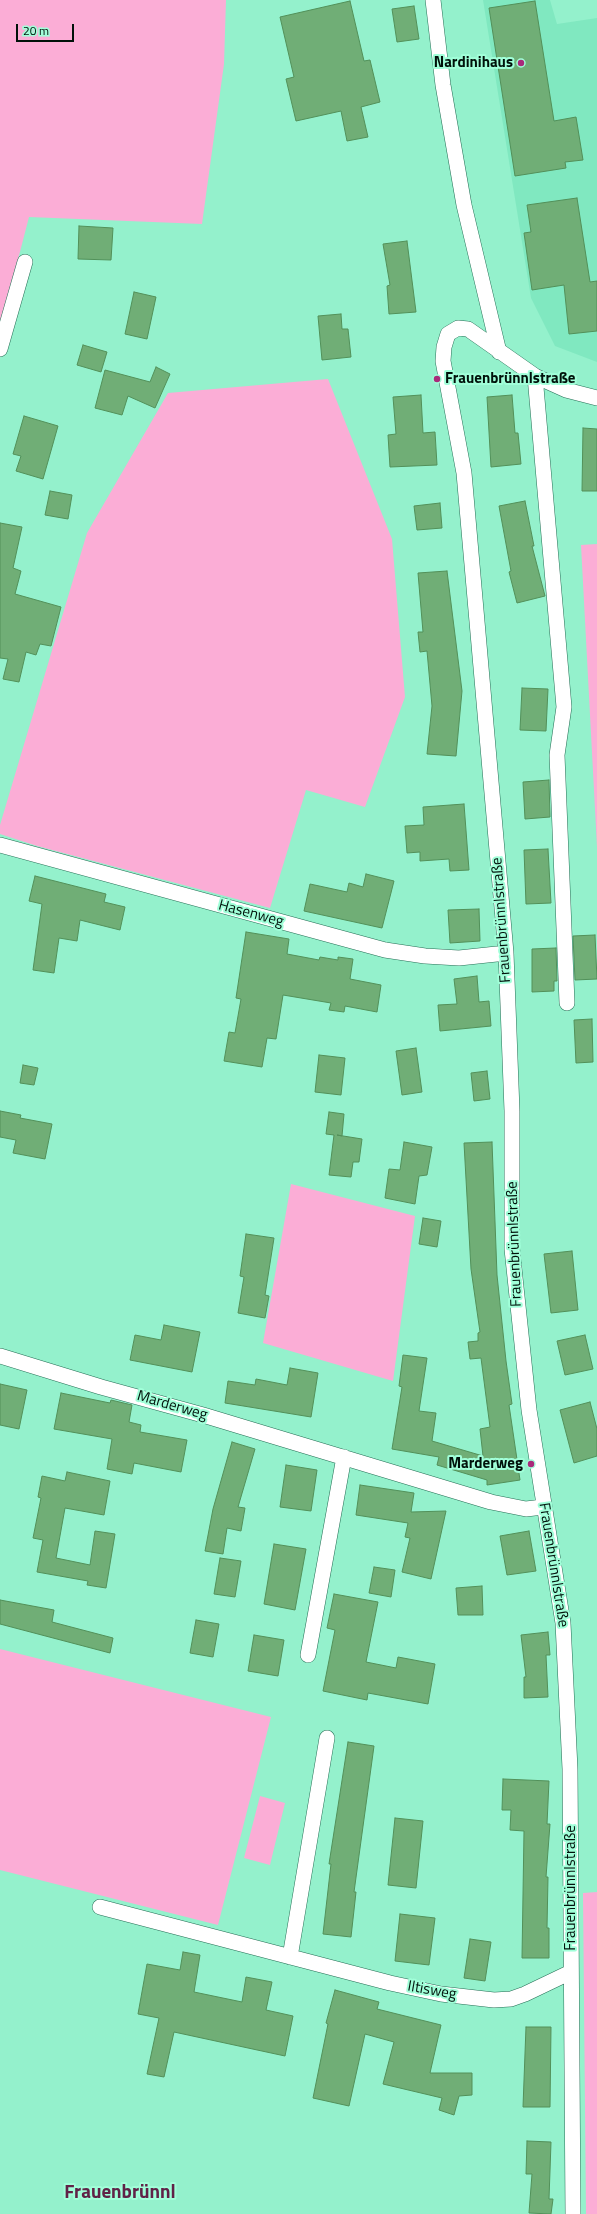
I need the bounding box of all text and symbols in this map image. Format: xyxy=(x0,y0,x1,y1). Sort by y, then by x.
scale bar xyxy=(18,16,76,42)
text: 20 m xyxy=(23,21,49,40)
place label: Nardinihaus xyxy=(434,54,513,72)
marker: Nardinihaus xyxy=(516,58,526,68)
place label: Frauenbrünnlstraße xyxy=(445,370,575,388)
marker: Frauenbrünnlstraße xyxy=(432,374,442,384)
street label: Frauenbrünnlstraße xyxy=(489,857,515,983)
street label: Hasenweg xyxy=(216,897,286,931)
street label: Frauenbrünnlstraße xyxy=(504,1181,526,1307)
street label: Marderweg xyxy=(135,1387,209,1425)
place label: Marderweg xyxy=(448,1455,523,1473)
marker: Marderweg xyxy=(526,1459,536,1469)
street label: Frauenbrünnlstraße xyxy=(534,1502,572,1628)
street label: Frauenbrünnlstraße xyxy=(562,1825,580,1951)
street label: Iltisweg xyxy=(406,1978,458,2004)
district label: Frauenbrünnl xyxy=(64,2182,176,2204)

